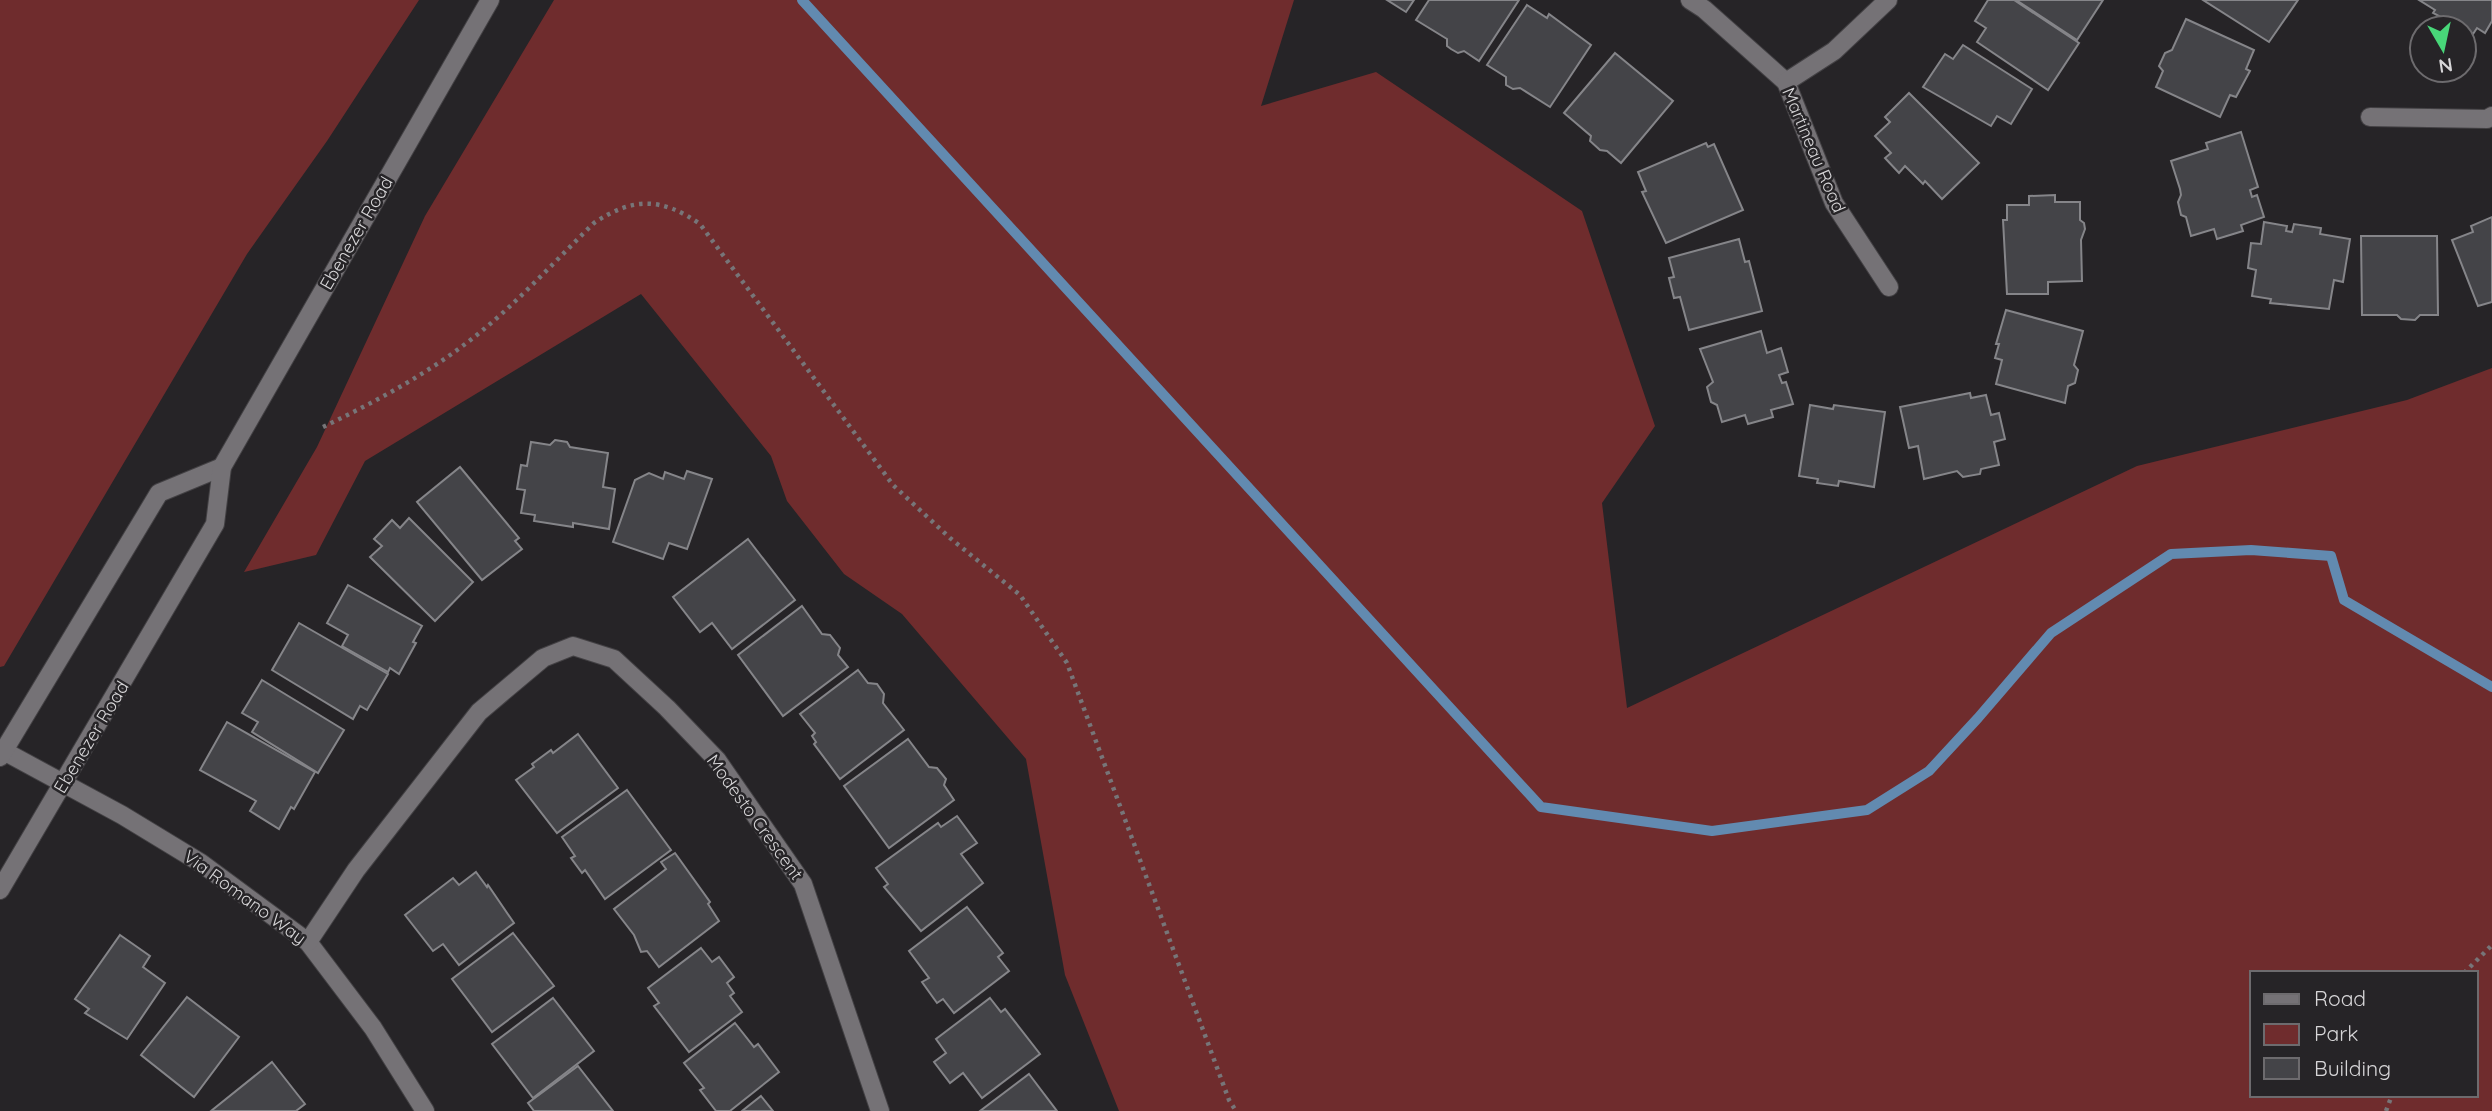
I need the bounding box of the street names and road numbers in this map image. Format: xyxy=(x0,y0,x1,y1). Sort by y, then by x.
street label: Martineau Road xyxy=(1777,84,1851,216)
street label: Ebenezer Road xyxy=(314,172,398,294)
street label: Ebenezer Road xyxy=(48,677,134,797)
street label: Modesto Crescent xyxy=(702,750,808,884)
street label: Via Romano Way xyxy=(179,845,311,949)

